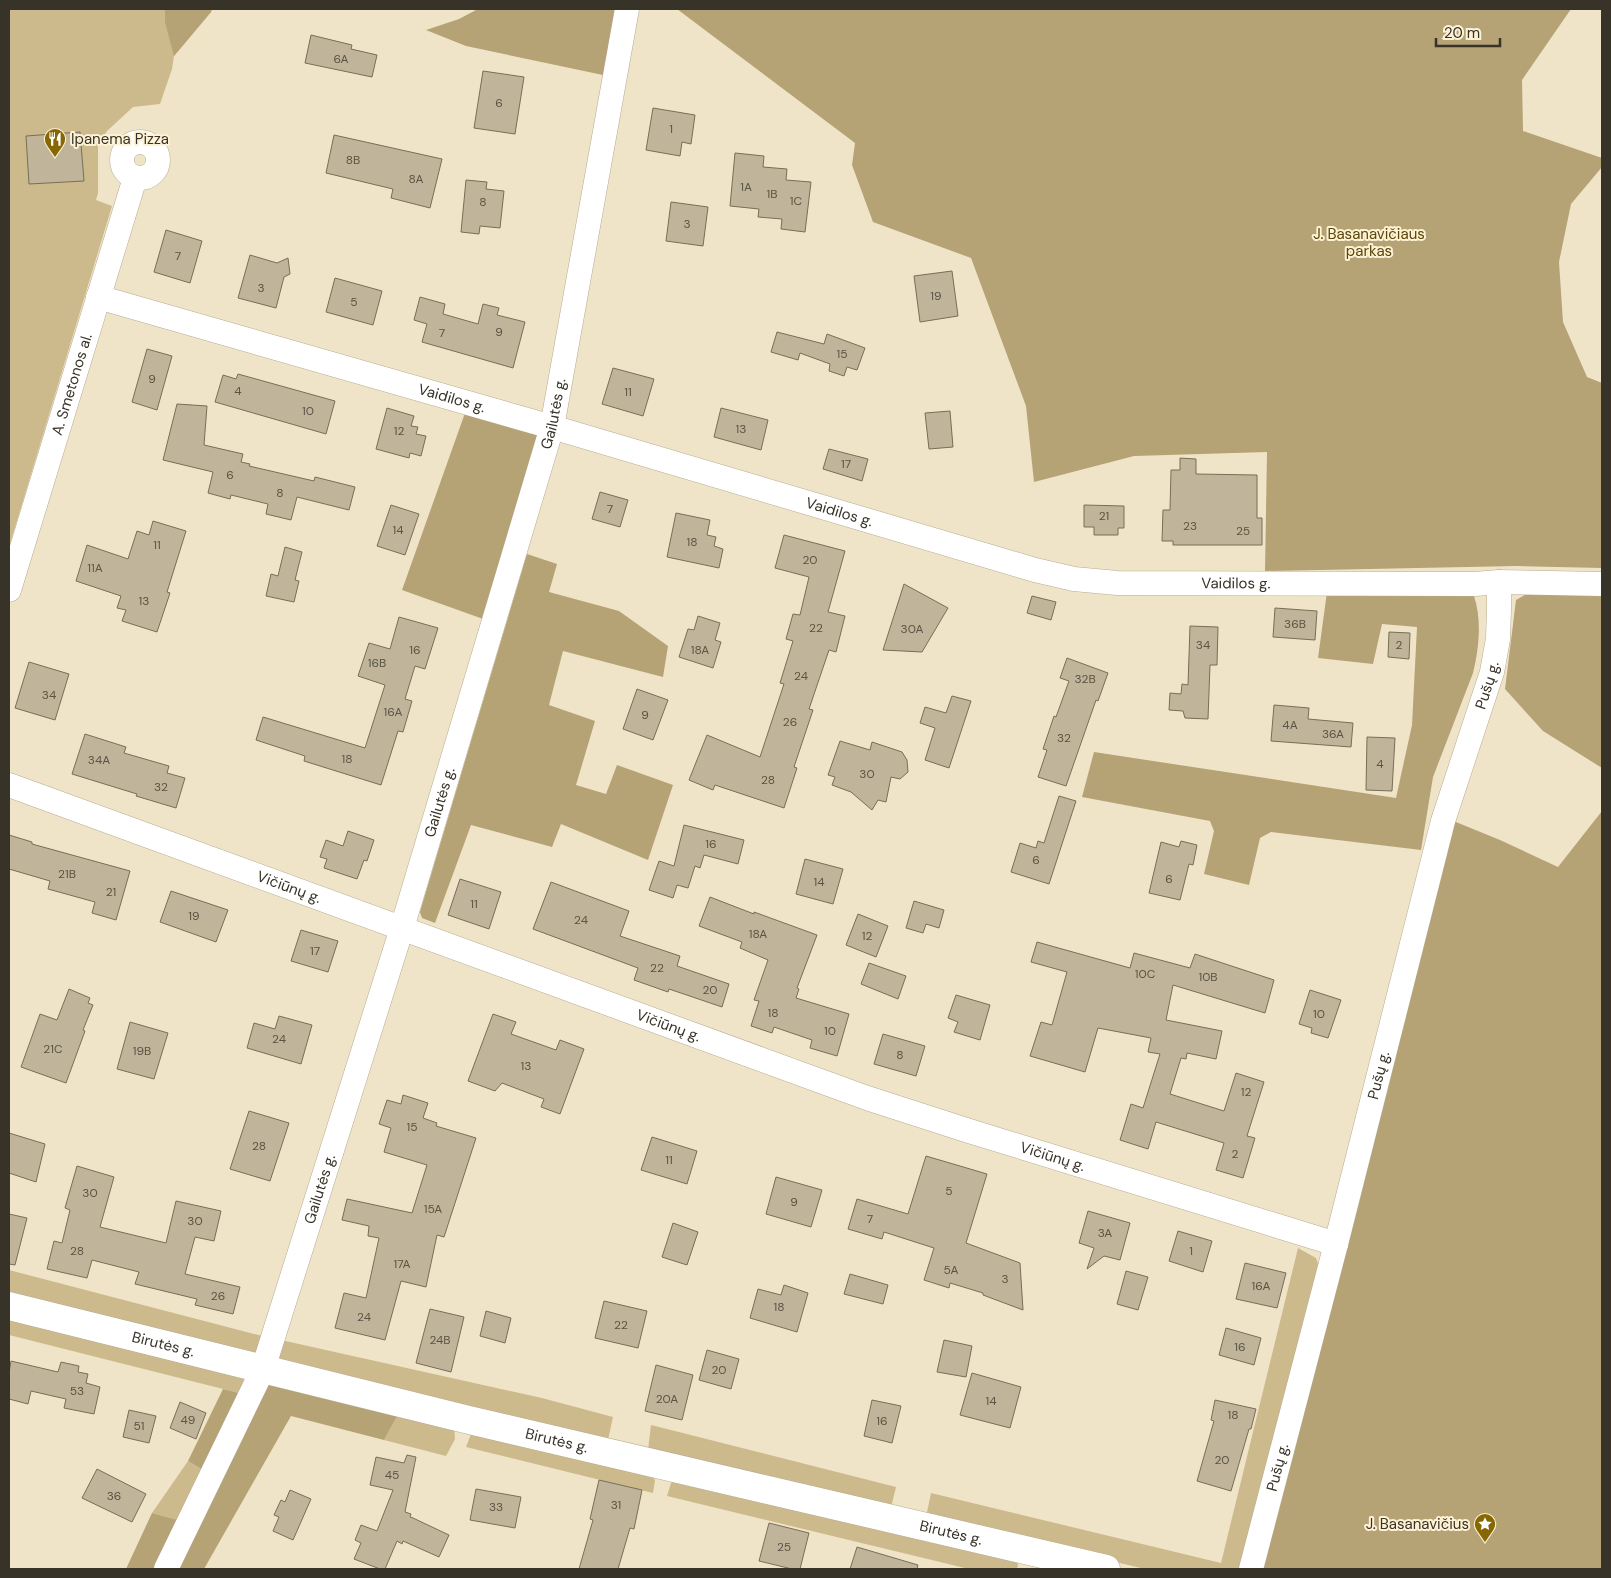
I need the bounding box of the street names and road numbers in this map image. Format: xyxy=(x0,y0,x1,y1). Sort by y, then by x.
street label: A. Smetonos al. xyxy=(47,331,97,438)
street label: Gailutės g. xyxy=(536,377,571,452)
street label: Vaidilos g. xyxy=(416,379,488,417)
street label: Vaidilos g. xyxy=(803,493,875,532)
street label: Vaidilos g. xyxy=(1201,573,1270,593)
street label: Pušų g. xyxy=(1470,660,1504,712)
street label: Gailutės g. xyxy=(420,765,460,840)
street label: Vičiūnų g. xyxy=(254,866,324,908)
street label: Vičiūnų g. xyxy=(634,1005,703,1046)
street label: Pušų g. xyxy=(1363,1049,1394,1101)
street label: Vičiūnų g. xyxy=(1018,1137,1088,1176)
street label: Gailutės g. xyxy=(299,1152,340,1226)
street label: Birutės g. xyxy=(130,1327,197,1362)
street label: Birutės g. xyxy=(523,1424,590,1458)
street label: Pušų g. xyxy=(1262,1441,1293,1494)
street label: Birutės g. xyxy=(918,1516,984,1550)

